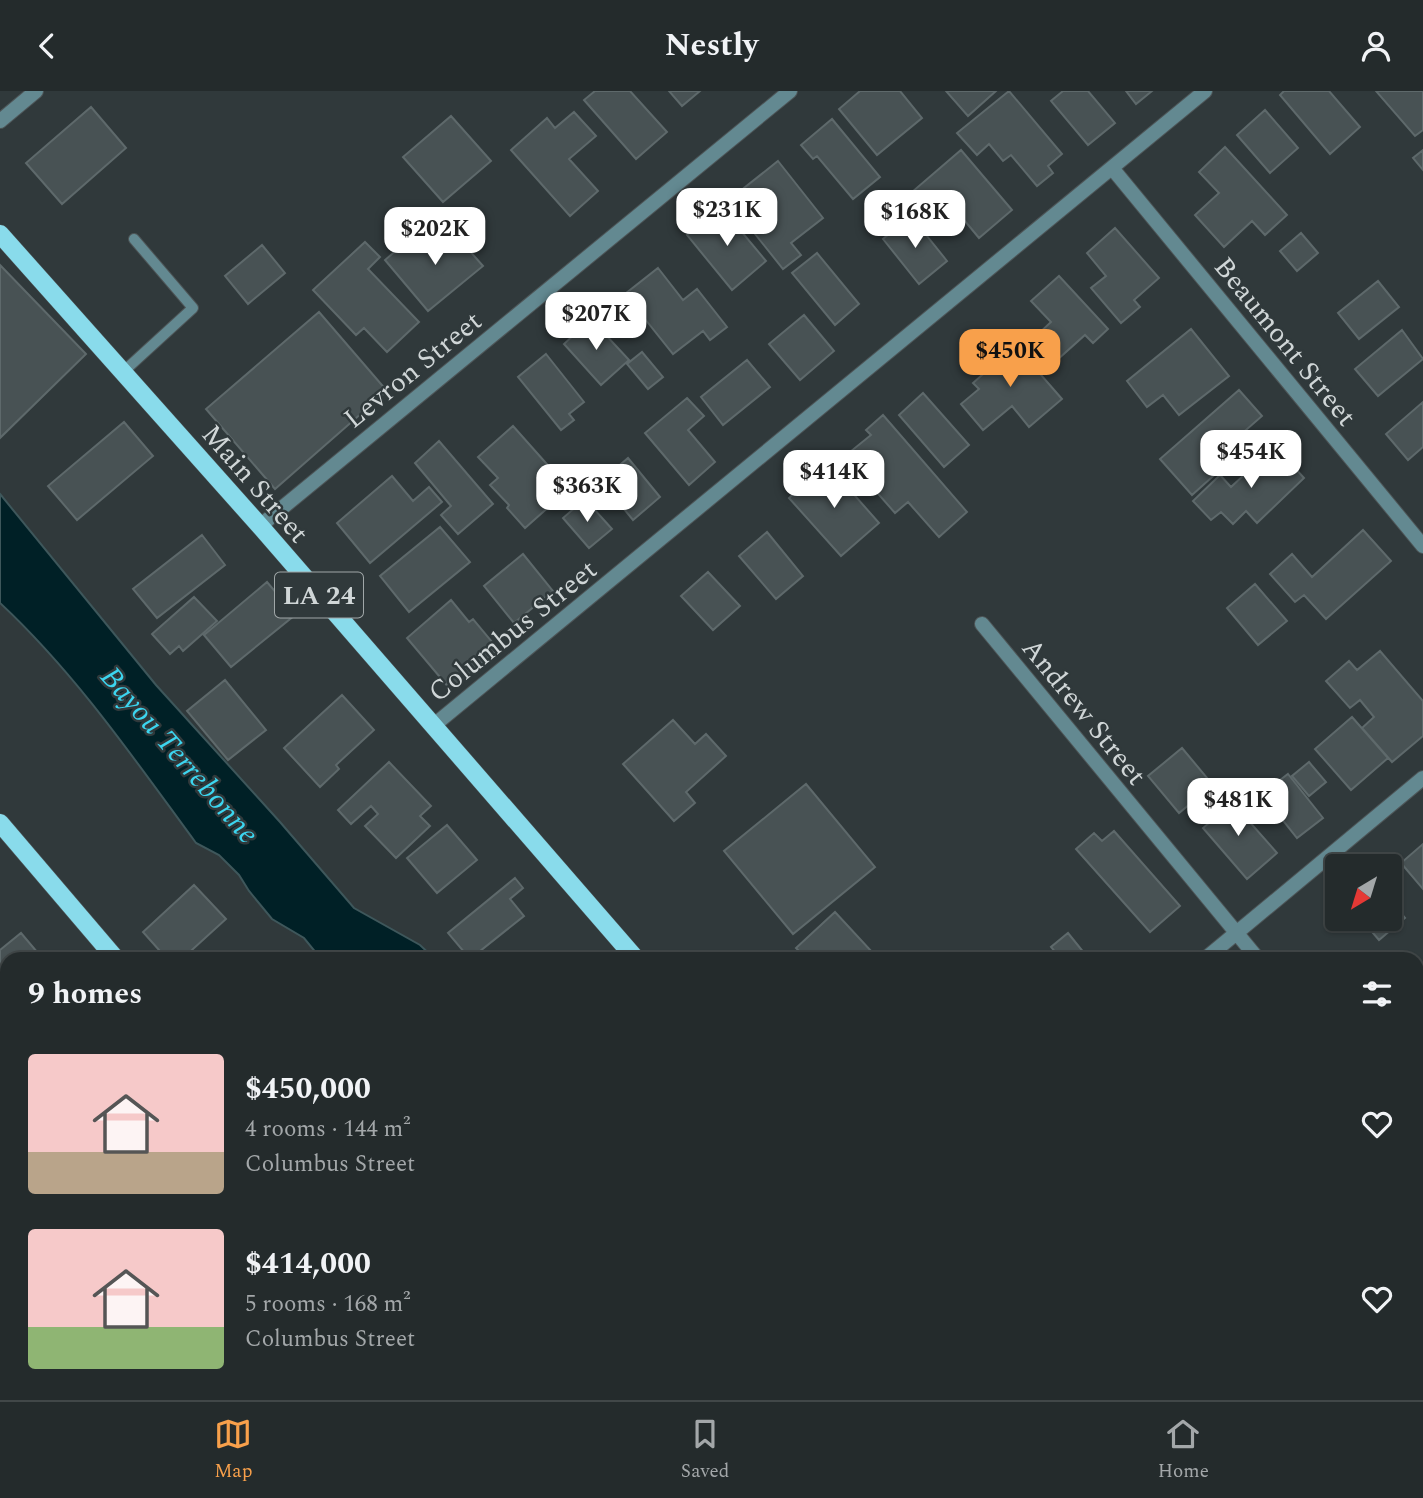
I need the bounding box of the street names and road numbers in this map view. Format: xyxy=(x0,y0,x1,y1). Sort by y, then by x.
street label: Beaumont Street xyxy=(1203,248,1367,436)
street label: Levron Street xyxy=(334,301,492,440)
street label: Main Street xyxy=(191,415,319,553)
street label: Columbus Street xyxy=(419,549,607,713)
road number: LA 24 xyxy=(275,573,363,617)
street label: Andrew Street xyxy=(1011,629,1157,795)

